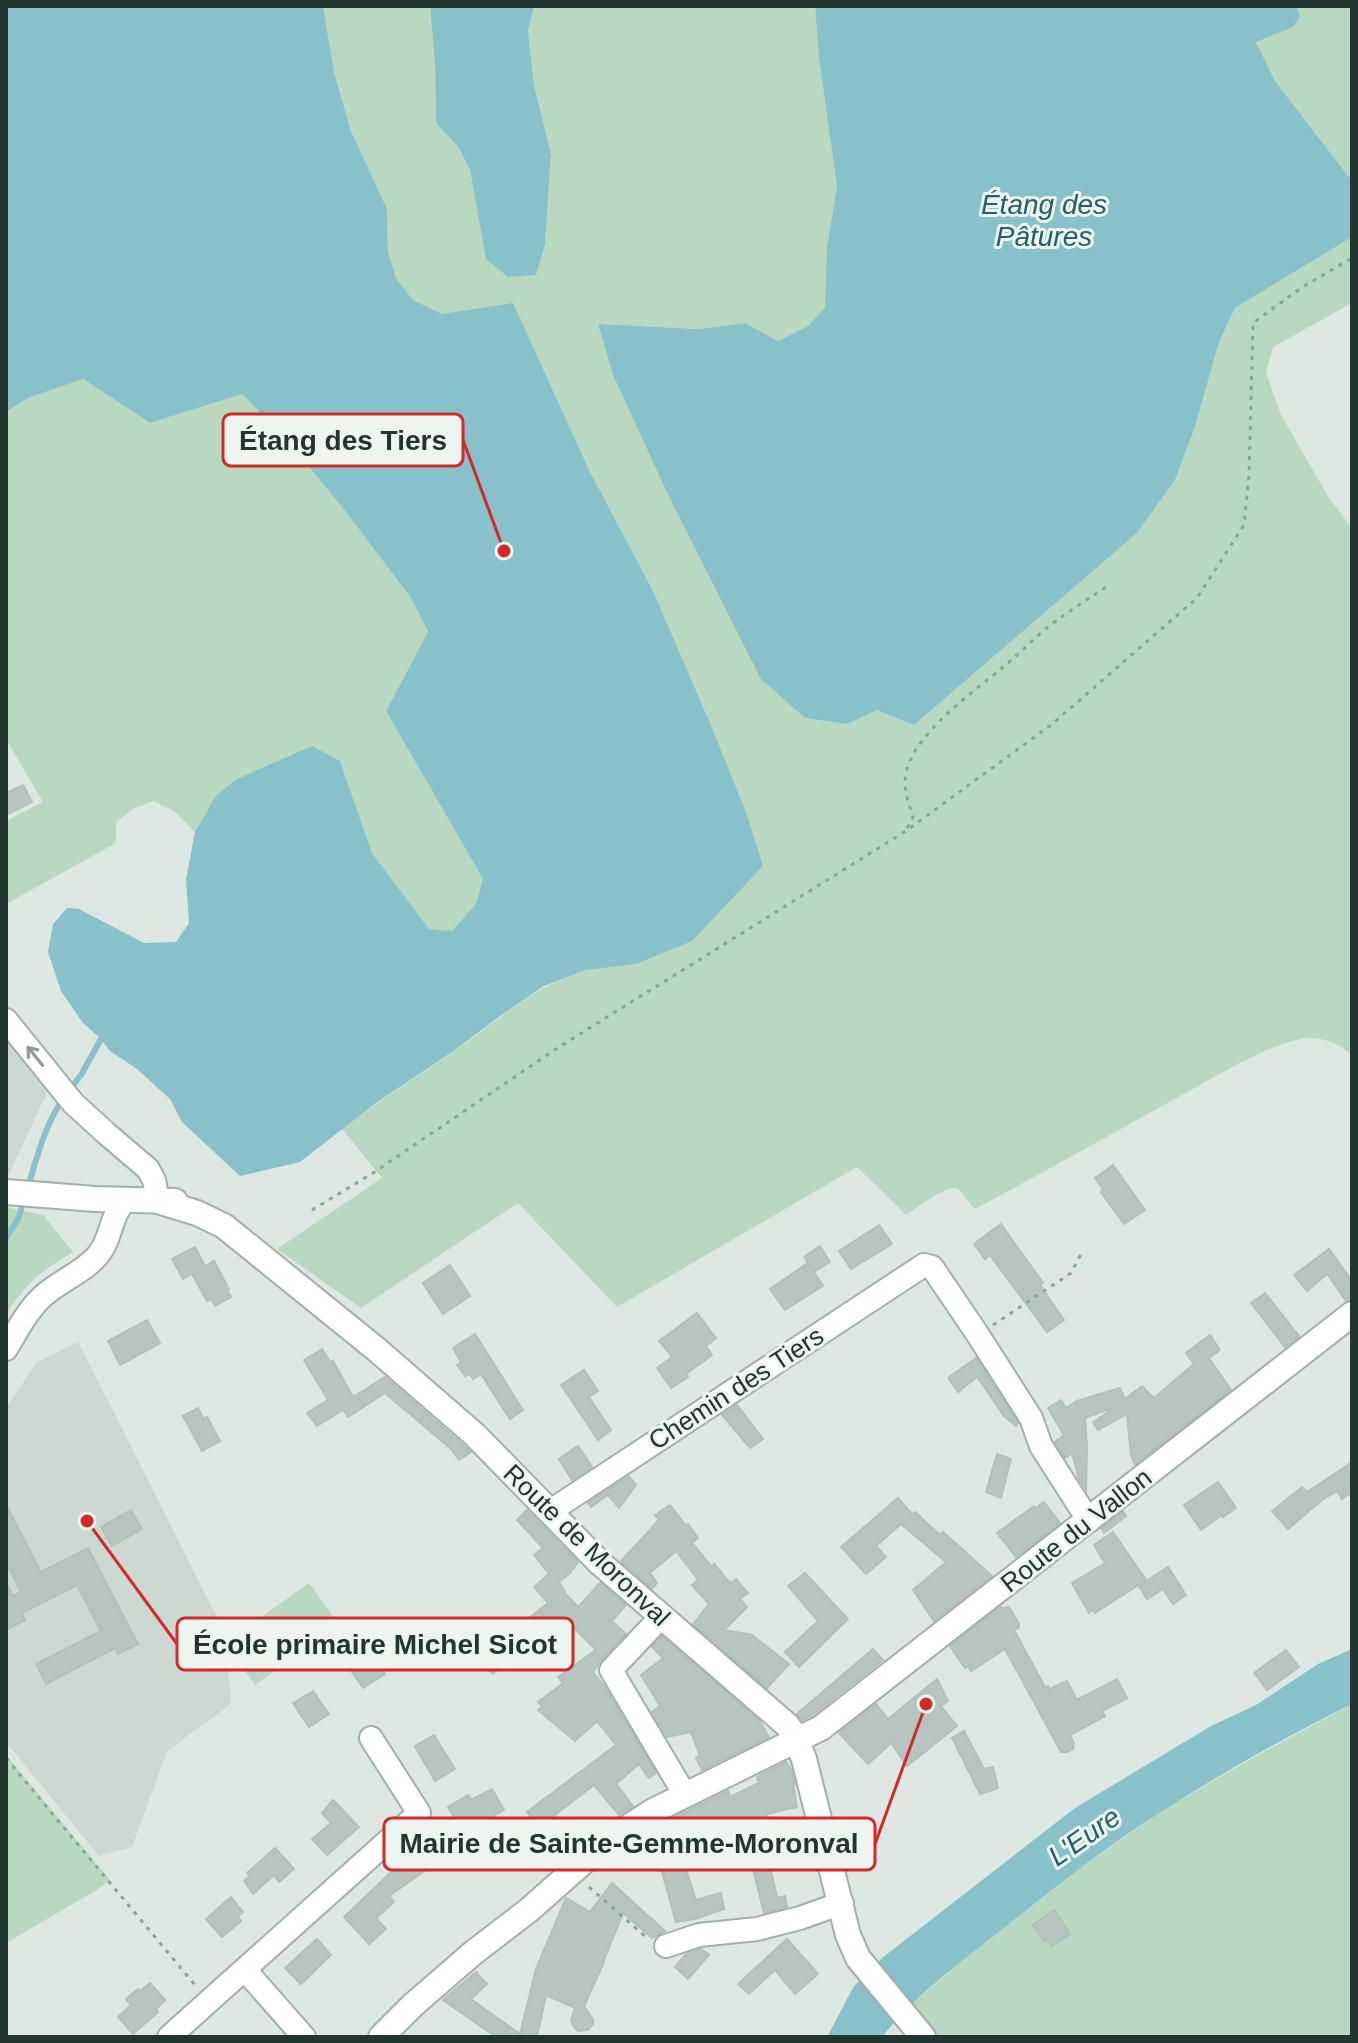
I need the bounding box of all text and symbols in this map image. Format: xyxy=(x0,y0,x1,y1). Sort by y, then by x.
water label: Étang des Pâtures xyxy=(981,189,1107,252)
callout: Étang des Tiers xyxy=(223,414,463,466)
text: Étang des Tiers xyxy=(239,425,447,456)
one-way arrow xyxy=(26,1046,43,1067)
street label: Chemin des Tiers xyxy=(643,1320,829,1456)
street label: Route de Moronval xyxy=(498,1458,676,1632)
street label: Route du Vallon xyxy=(995,1462,1157,1598)
callout: École primaire Michel Sicot xyxy=(177,1618,573,1670)
text: École primaire Michel Sicot xyxy=(193,1629,557,1660)
water label: L'Eure xyxy=(1043,1801,1126,1872)
callout: Mairie de Sainte-Gemme-Moronval xyxy=(384,1818,875,1870)
text: Mairie de Sainte-Gemme-Moronval xyxy=(399,1828,859,1859)

